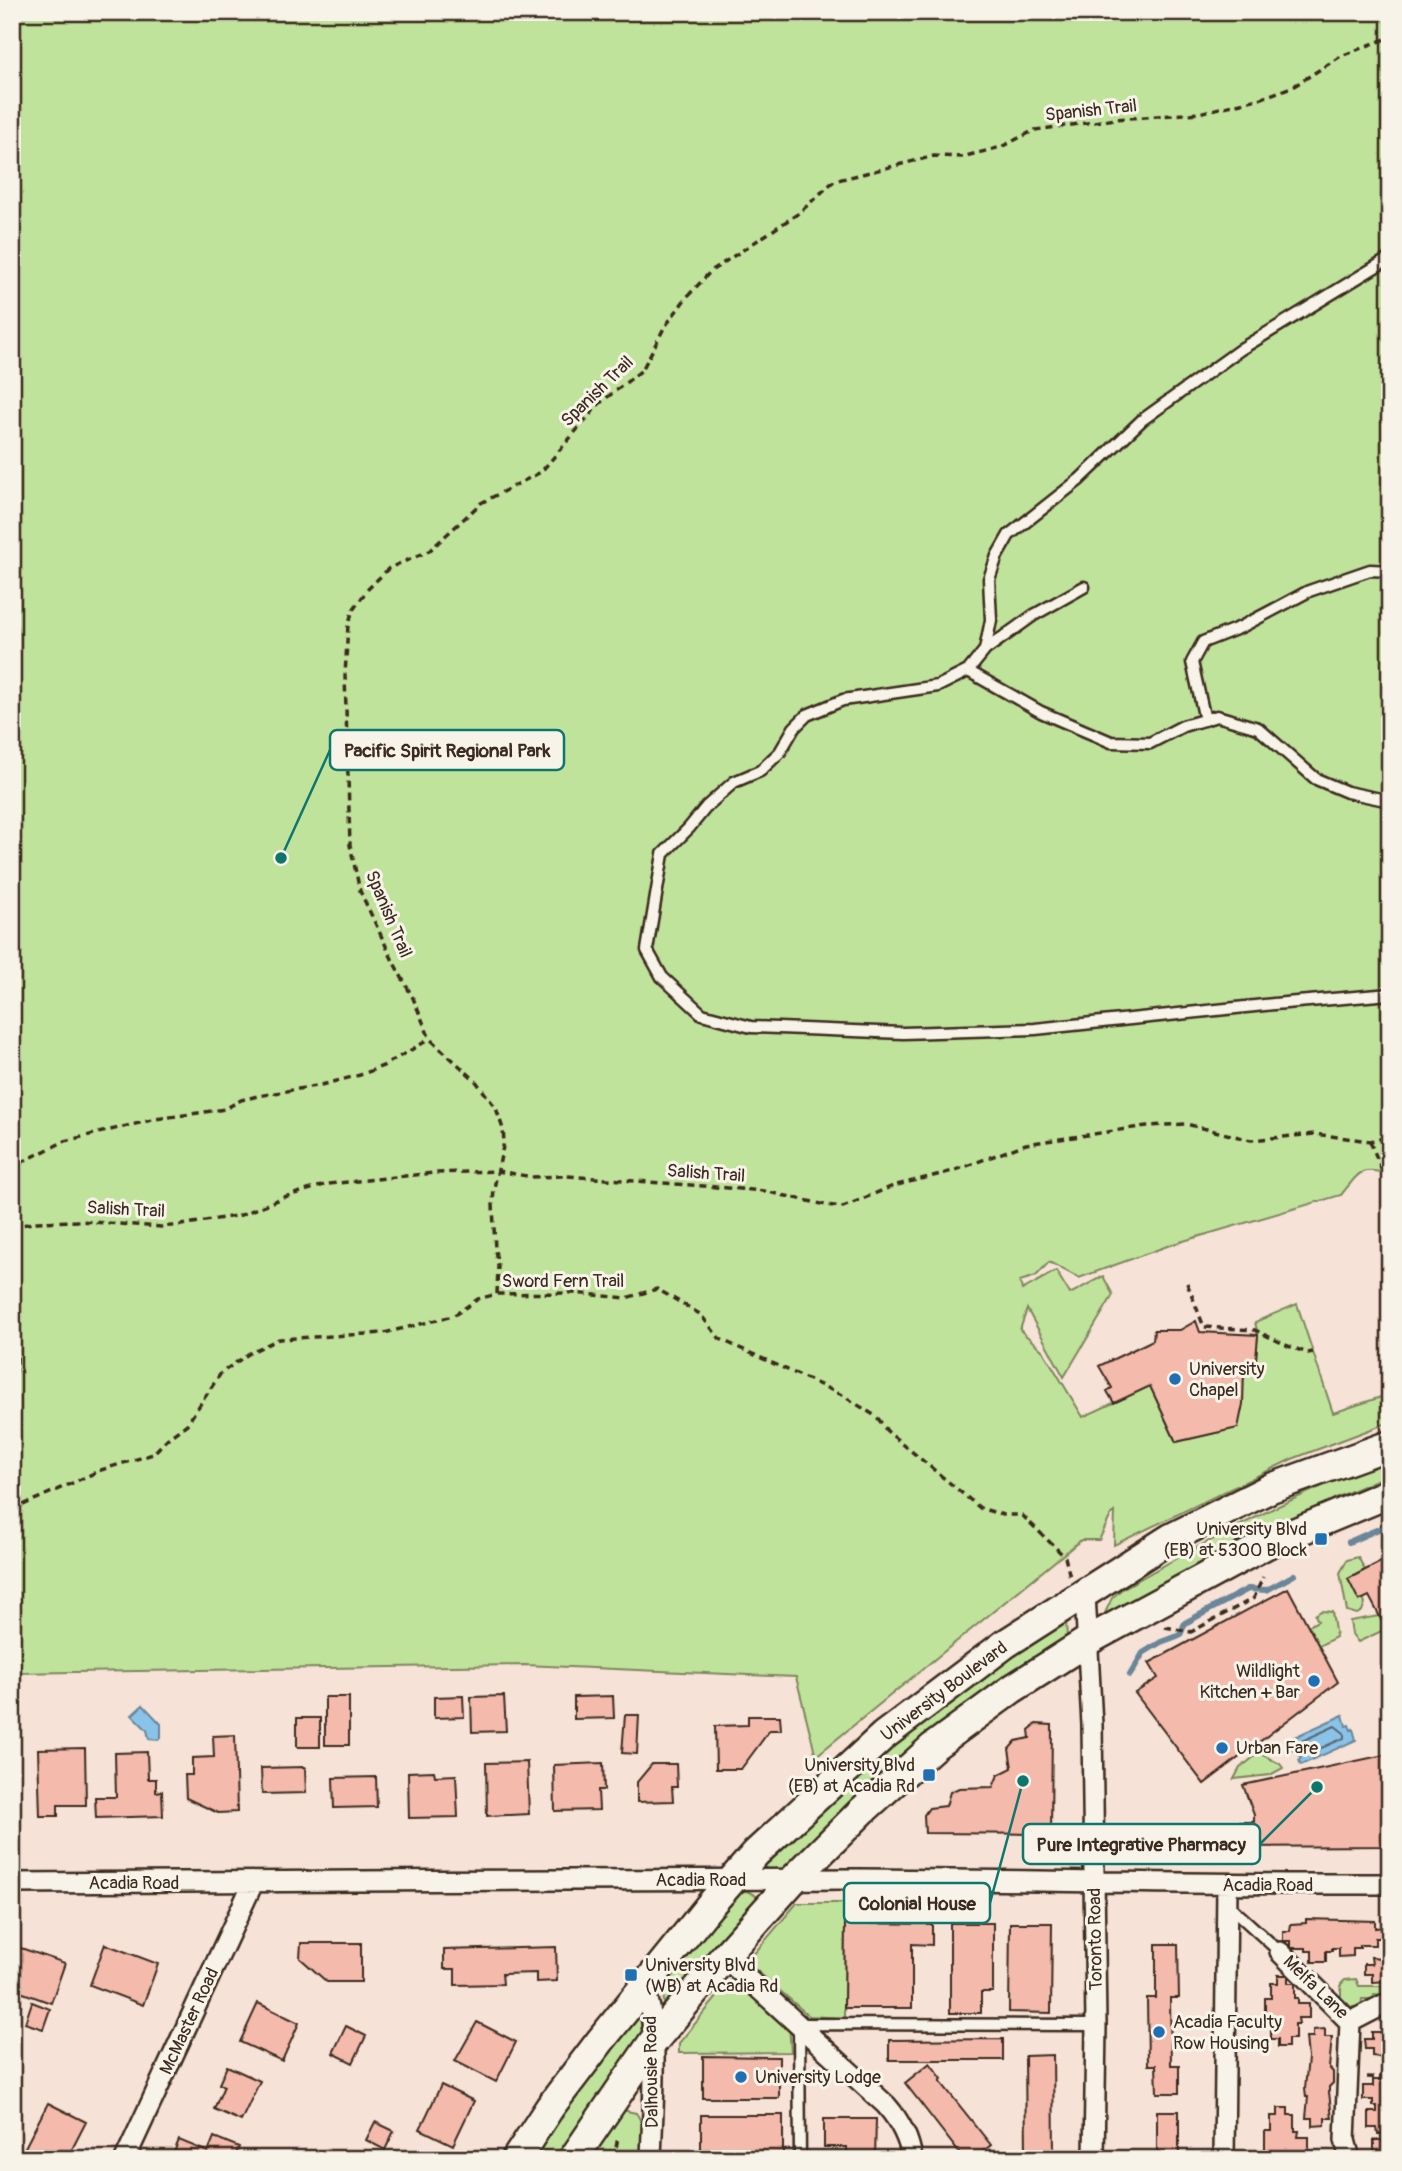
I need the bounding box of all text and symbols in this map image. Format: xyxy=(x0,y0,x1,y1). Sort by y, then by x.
street label: Spanish Trail xyxy=(1044,94,1138,127)
street label: Spanish Trail xyxy=(556,351,639,432)
callout: Pacific Spirit Regional Park xyxy=(330,730,564,770)
text: Pacific Spirit Regional Park xyxy=(344,739,551,763)
street label: Spanish Trail xyxy=(360,867,417,961)
street label: Salish Trail xyxy=(666,1159,746,1188)
street label: Salish Trail xyxy=(86,1196,166,1223)
street label: Sword Fern Trail xyxy=(502,1270,624,1293)
place label: University Chapel xyxy=(1189,1358,1265,1402)
marker: University Chapel xyxy=(1167,1371,1183,1387)
place label: University Blvd (EB) at 5300 Block xyxy=(1163,1518,1307,1562)
marker: University Blvd (EB) at 5300 Block xyxy=(1313,1531,1329,1547)
street label: University Boulevard xyxy=(876,1636,1012,1747)
place label: Wildlight Kitchen + Bar xyxy=(1199,1660,1301,1704)
marker: Wildlight Kitchen + Bar xyxy=(1306,1673,1322,1689)
place label: Urban Fare xyxy=(1236,1737,1318,1760)
marker: Urban Fare xyxy=(1214,1740,1230,1756)
place label: University Blvd (EB) at Acadia Rd xyxy=(788,1754,915,1798)
marker: University Blvd (EB) at Acadia Rd xyxy=(921,1767,937,1783)
callout: Pure Integrative Pharmacy xyxy=(1023,1824,1260,1864)
text: Pure Integrative Pharmacy xyxy=(1036,1833,1247,1857)
street label: Acadia Road xyxy=(656,1869,746,1892)
street label: Acadia Road xyxy=(89,1872,179,1895)
street label: Acadia Road xyxy=(1223,1874,1313,1897)
callout: Colonial House xyxy=(844,1883,990,1923)
street label: Toronto Road xyxy=(1083,1888,1108,1990)
text: Colonial House xyxy=(858,1892,976,1916)
street label: Melfa Lane xyxy=(1278,1951,1353,2024)
place label: University Blvd (WB) at Acadia Rd xyxy=(645,1954,778,1998)
street label: McMaster Road xyxy=(155,1964,224,2078)
marker: University Blvd (WB) at Acadia Rd xyxy=(623,1967,639,1983)
place label: Acadia Faculty Row Housing xyxy=(1173,2011,1282,2055)
street label: Dalhousie Road xyxy=(639,2016,664,2128)
marker: Acadia Faculty Row Housing xyxy=(1151,2024,1167,2040)
place label: University Lodge xyxy=(755,2066,881,2089)
marker: University Lodge xyxy=(733,2069,749,2085)

